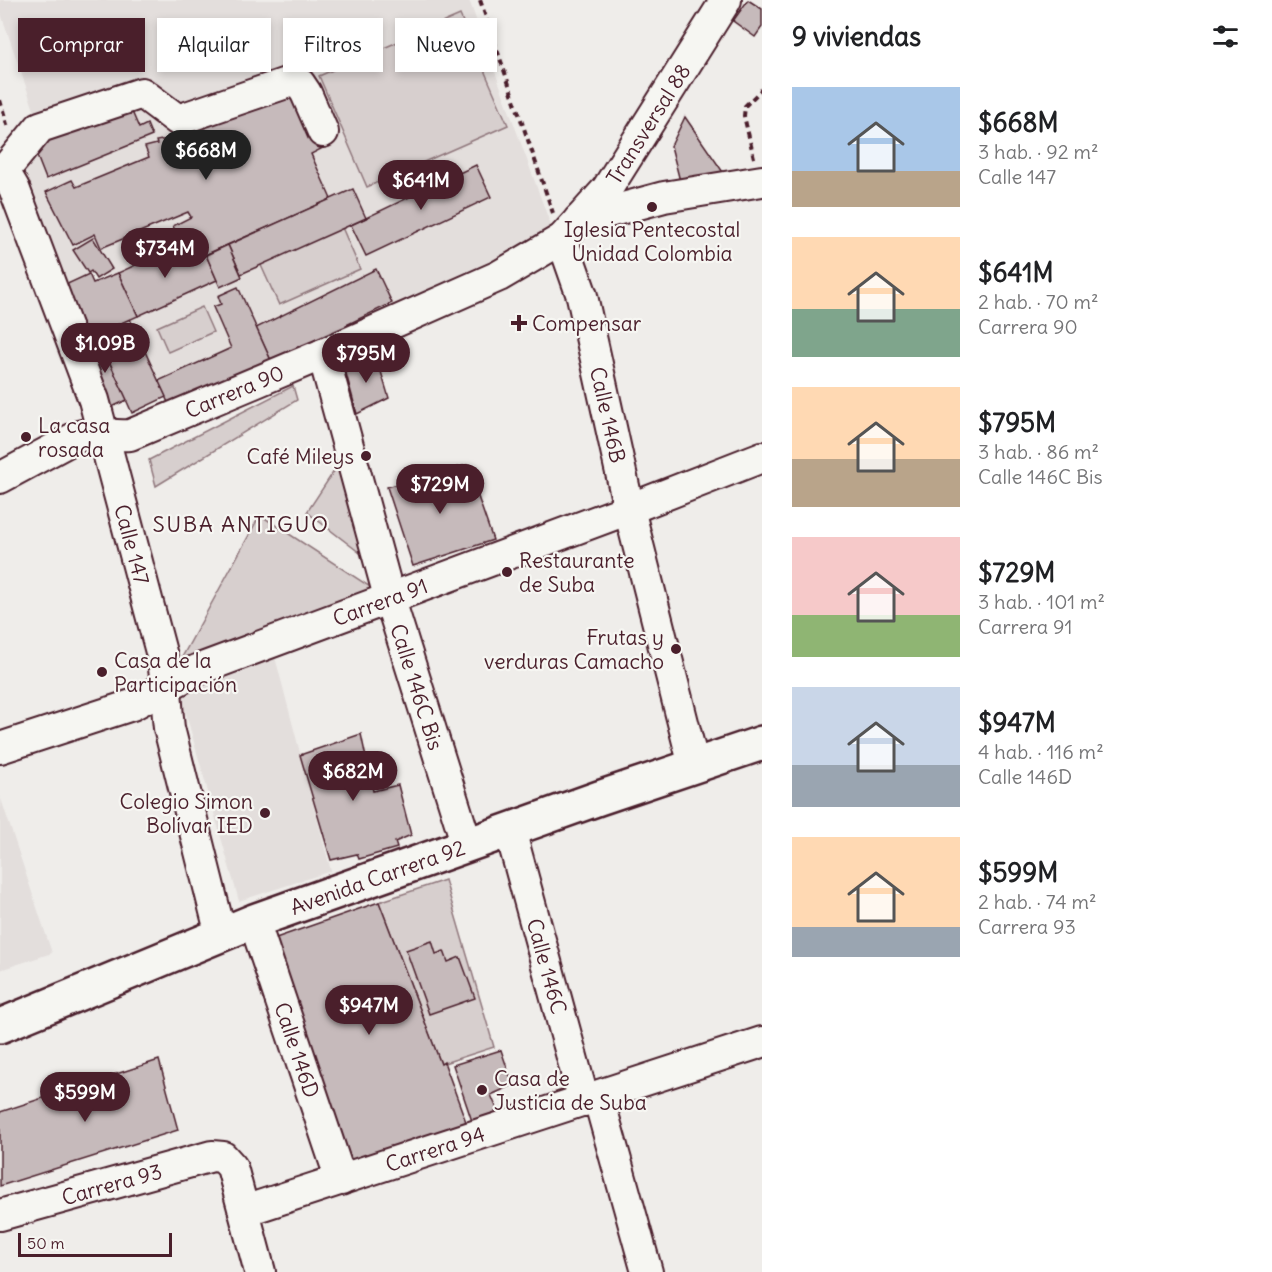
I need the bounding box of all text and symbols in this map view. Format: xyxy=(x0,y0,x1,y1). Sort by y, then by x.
chip: Comprar xyxy=(18,18,145,72)
chip: Alquilar xyxy=(157,18,271,72)
chip: Filtros xyxy=(283,18,383,72)
chip: Nuevo xyxy=(395,18,497,72)
text: 9 viviendas xyxy=(792,20,921,53)
icon: filters xyxy=(1209,20,1242,53)
street label: Transversal 88 xyxy=(600,59,696,189)
text: $668M xyxy=(978,106,1059,139)
icon: home xyxy=(840,111,912,183)
pin: $668M xyxy=(164,130,248,181)
text: $668M xyxy=(175,137,237,162)
text: 3 hab. · 92 m² xyxy=(978,139,1098,164)
pin: $641M xyxy=(379,160,463,211)
text: Calle 147 xyxy=(978,164,1056,189)
text: $641M xyxy=(392,167,450,192)
marker: Iglesia Pentecostal Unidad Colombia xyxy=(645,200,659,214)
place label: Iglesia Pentecostal Unidad Colombia xyxy=(564,216,740,267)
pin: $734M xyxy=(123,228,207,279)
text: $734M xyxy=(135,235,195,260)
text: $641M xyxy=(978,256,1054,289)
icon: home xyxy=(840,261,912,333)
text: 2 hab. · 70 m² xyxy=(978,289,1099,314)
place label: Compensar xyxy=(532,310,642,337)
marker: Compensar xyxy=(510,314,528,332)
text: Carrera 90 xyxy=(978,314,1078,339)
pin: $1.09B xyxy=(56,323,154,374)
text: $1.09B xyxy=(75,330,135,355)
pin: $795M xyxy=(324,333,408,384)
text: $795M xyxy=(336,340,396,365)
street label: Carrera 90 xyxy=(181,359,288,424)
street label: Calle 146B xyxy=(584,364,632,465)
text: $795M xyxy=(978,406,1056,439)
icon: home xyxy=(840,411,912,483)
place label: La casa rosada xyxy=(38,412,110,463)
marker: La casa rosada xyxy=(19,430,33,444)
text: 3 hab. · 86 m² xyxy=(978,439,1099,464)
place label: Café Mileys xyxy=(247,443,354,470)
marker: Café Mileys xyxy=(359,449,373,463)
pin: $729M xyxy=(398,464,482,515)
text: Calle 146C Bis xyxy=(978,464,1103,489)
text: $729M xyxy=(410,471,470,496)
street label: Calle 147 xyxy=(109,501,156,587)
district label: SUBA ANTIGUO xyxy=(152,510,330,538)
place label: Restaurante de Suba xyxy=(519,547,634,598)
text: $729M xyxy=(978,556,1055,589)
icon: home xyxy=(840,561,912,633)
marker: Restaurante de Suba xyxy=(500,565,514,579)
street label: Carrera 91 xyxy=(329,572,431,632)
text: 3 hab. · 101 m² xyxy=(978,589,1105,614)
text: Carrera 91 xyxy=(978,614,1072,639)
street label: Calle 146C Bis xyxy=(385,620,450,753)
place label: Frutas y verduras Camacho xyxy=(484,624,664,675)
marker: Frutas y verduras Camacho xyxy=(669,642,683,656)
place label: Casa de la Participación xyxy=(114,647,237,698)
marker: Casa de la Participación xyxy=(95,665,109,679)
text: $947M xyxy=(978,706,1056,739)
icon: home xyxy=(840,711,912,783)
text: 4 hab. · 116 m² xyxy=(978,739,1104,764)
pin: $682M xyxy=(311,751,395,802)
text: $682M xyxy=(322,758,384,783)
text: Calle 146D xyxy=(978,764,1072,789)
place label: Colegio Simon Bolívar IED xyxy=(120,788,253,839)
marker: Colegio Simon Bolívar IED xyxy=(258,806,272,820)
street label: Avenida Carrera 92 xyxy=(287,833,469,920)
text: $599M xyxy=(978,856,1058,889)
icon: home xyxy=(840,861,912,933)
text: 2 hab. · 74 m² xyxy=(978,889,1097,914)
text: Carrera 93 xyxy=(978,914,1076,939)
street label: Calle 146C xyxy=(521,915,573,1017)
pin: $947M xyxy=(327,985,411,1036)
text: $947M xyxy=(339,992,399,1017)
street label: Calle 146D xyxy=(269,999,326,1101)
place label: Casa de Justicia de Suba xyxy=(494,1065,647,1116)
pin: $599M xyxy=(43,1072,127,1123)
text: $599M xyxy=(54,1079,116,1104)
marker: Casa de Justicia de Suba xyxy=(475,1083,489,1097)
street label: Carrera 94 xyxy=(382,1120,488,1177)
street label: Carrera 93 xyxy=(59,1157,165,1211)
scale bar xyxy=(18,1230,172,1258)
text: 50 m xyxy=(27,1233,65,1253)

